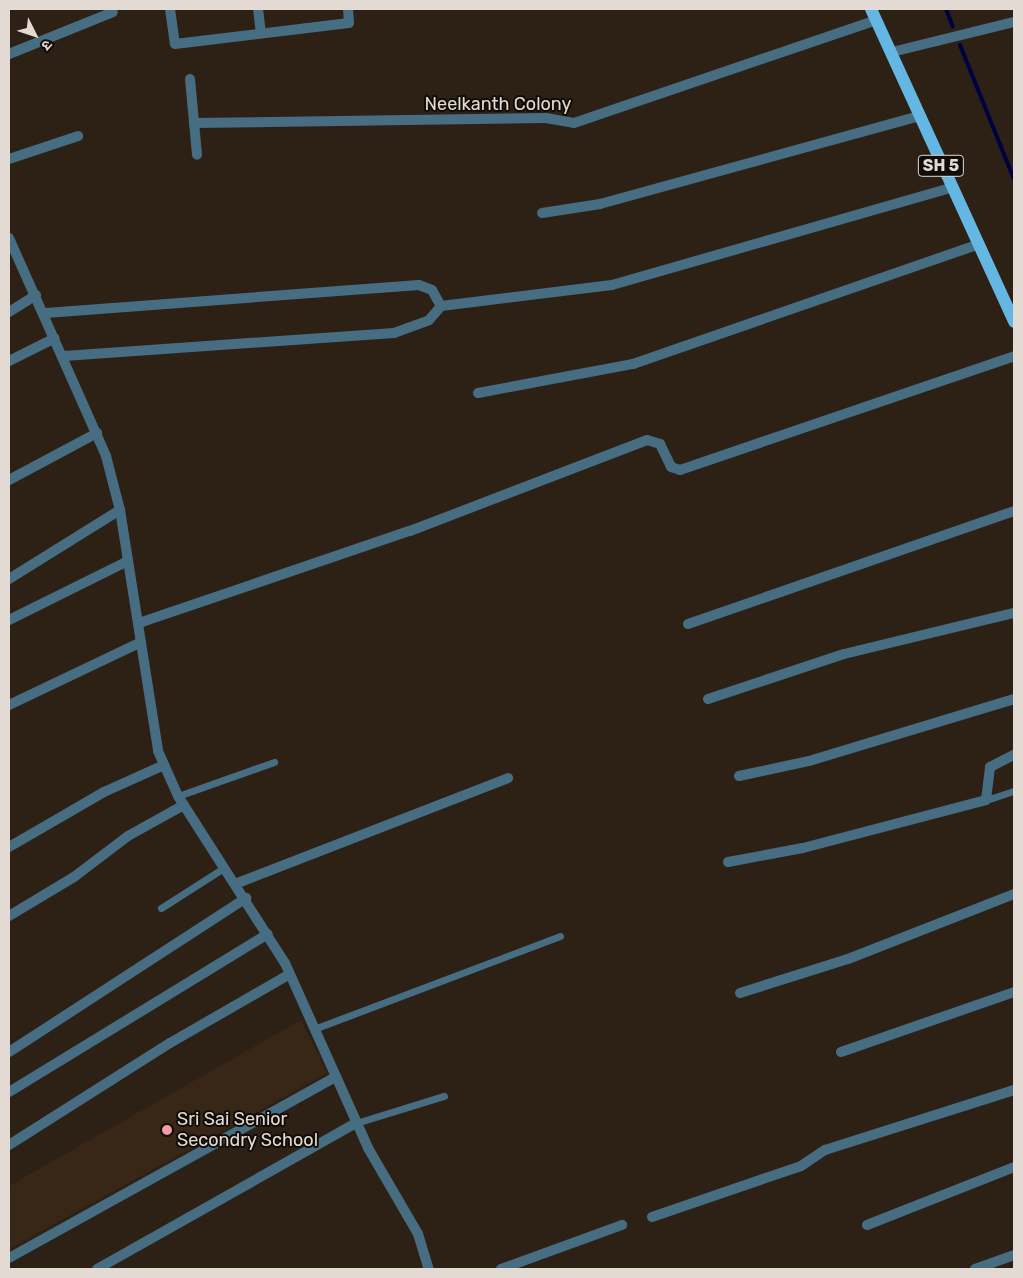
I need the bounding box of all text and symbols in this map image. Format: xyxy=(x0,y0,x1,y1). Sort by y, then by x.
north arrow xyxy=(10,10,60,60)
text: उ xyxy=(38,36,56,54)
street label: Neelkanth Colony xyxy=(425,93,571,115)
road number: SH 5 xyxy=(917,153,965,180)
place label: Sri Sai Senior Secondry School xyxy=(177,1109,318,1152)
marker: Sri Sai Senior Secondry School xyxy=(161,1124,173,1136)

